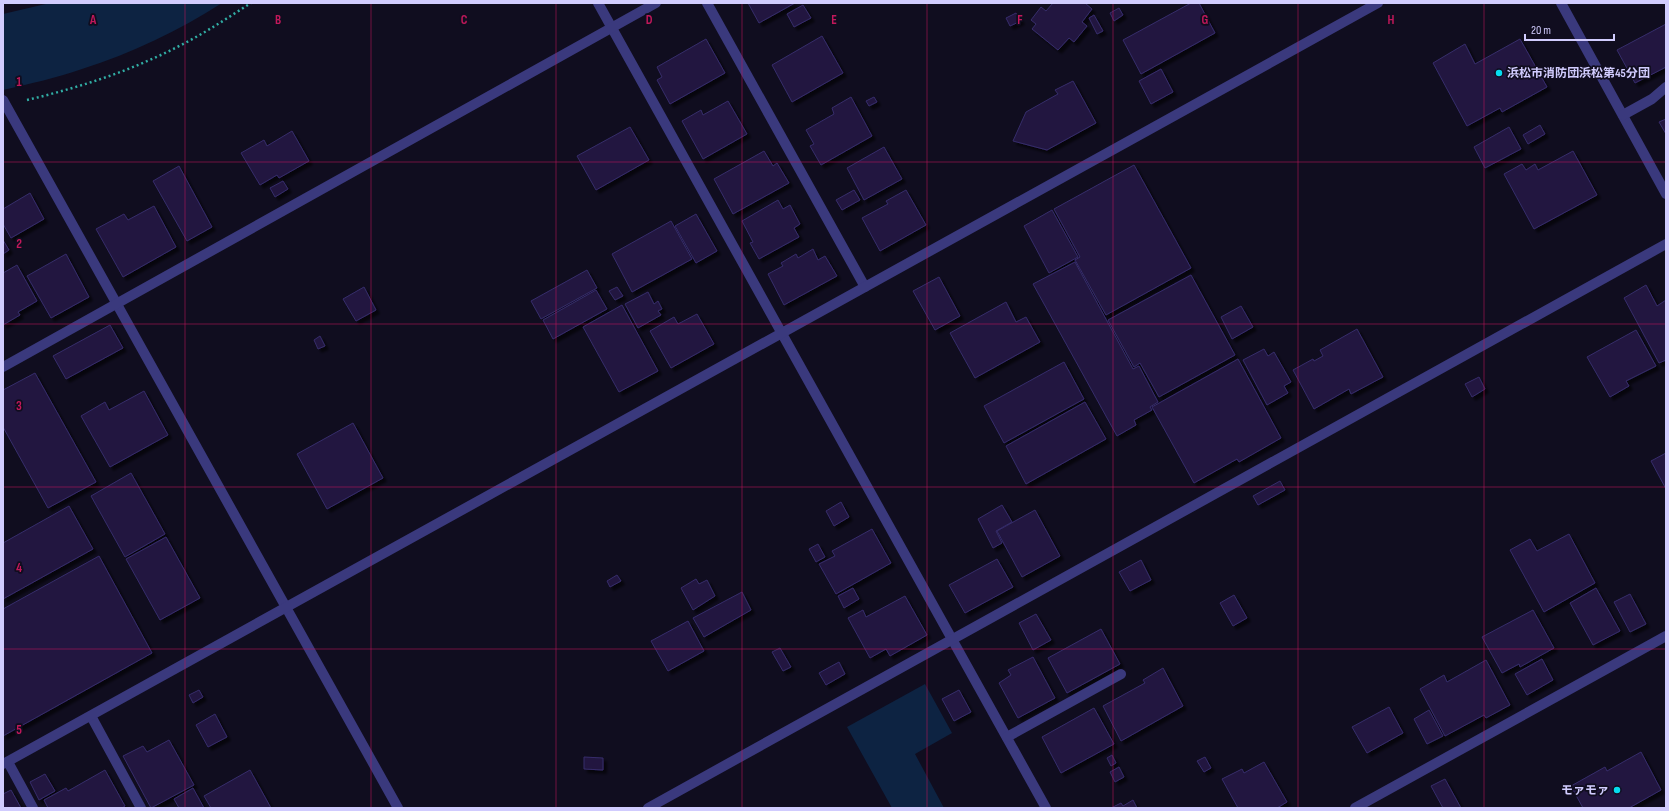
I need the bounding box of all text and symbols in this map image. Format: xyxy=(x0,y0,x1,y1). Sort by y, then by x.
text: A xyxy=(89,12,97,28)
text: B xyxy=(275,12,281,28)
text: C xyxy=(461,12,468,28)
text: D xyxy=(646,12,653,28)
text: E xyxy=(831,12,837,28)
text: F xyxy=(1017,12,1023,28)
text: G xyxy=(1202,12,1209,28)
text: H xyxy=(1388,12,1395,28)
scale bar xyxy=(1525,16,1614,42)
text: 20 m xyxy=(1531,23,1551,38)
place label: 浜松市消防団浜松第45分団 xyxy=(1507,66,1650,81)
marker: 浜松市消防団浜松第45分団 xyxy=(1494,68,1504,78)
text: 1 xyxy=(16,74,22,90)
text: 2 xyxy=(16,236,22,252)
text: 3 xyxy=(16,398,22,414)
text: 4 xyxy=(16,560,22,576)
text: 5 xyxy=(16,722,22,738)
place label: モァモァ xyxy=(1561,783,1609,798)
marker: モァモァ xyxy=(1612,785,1622,795)

